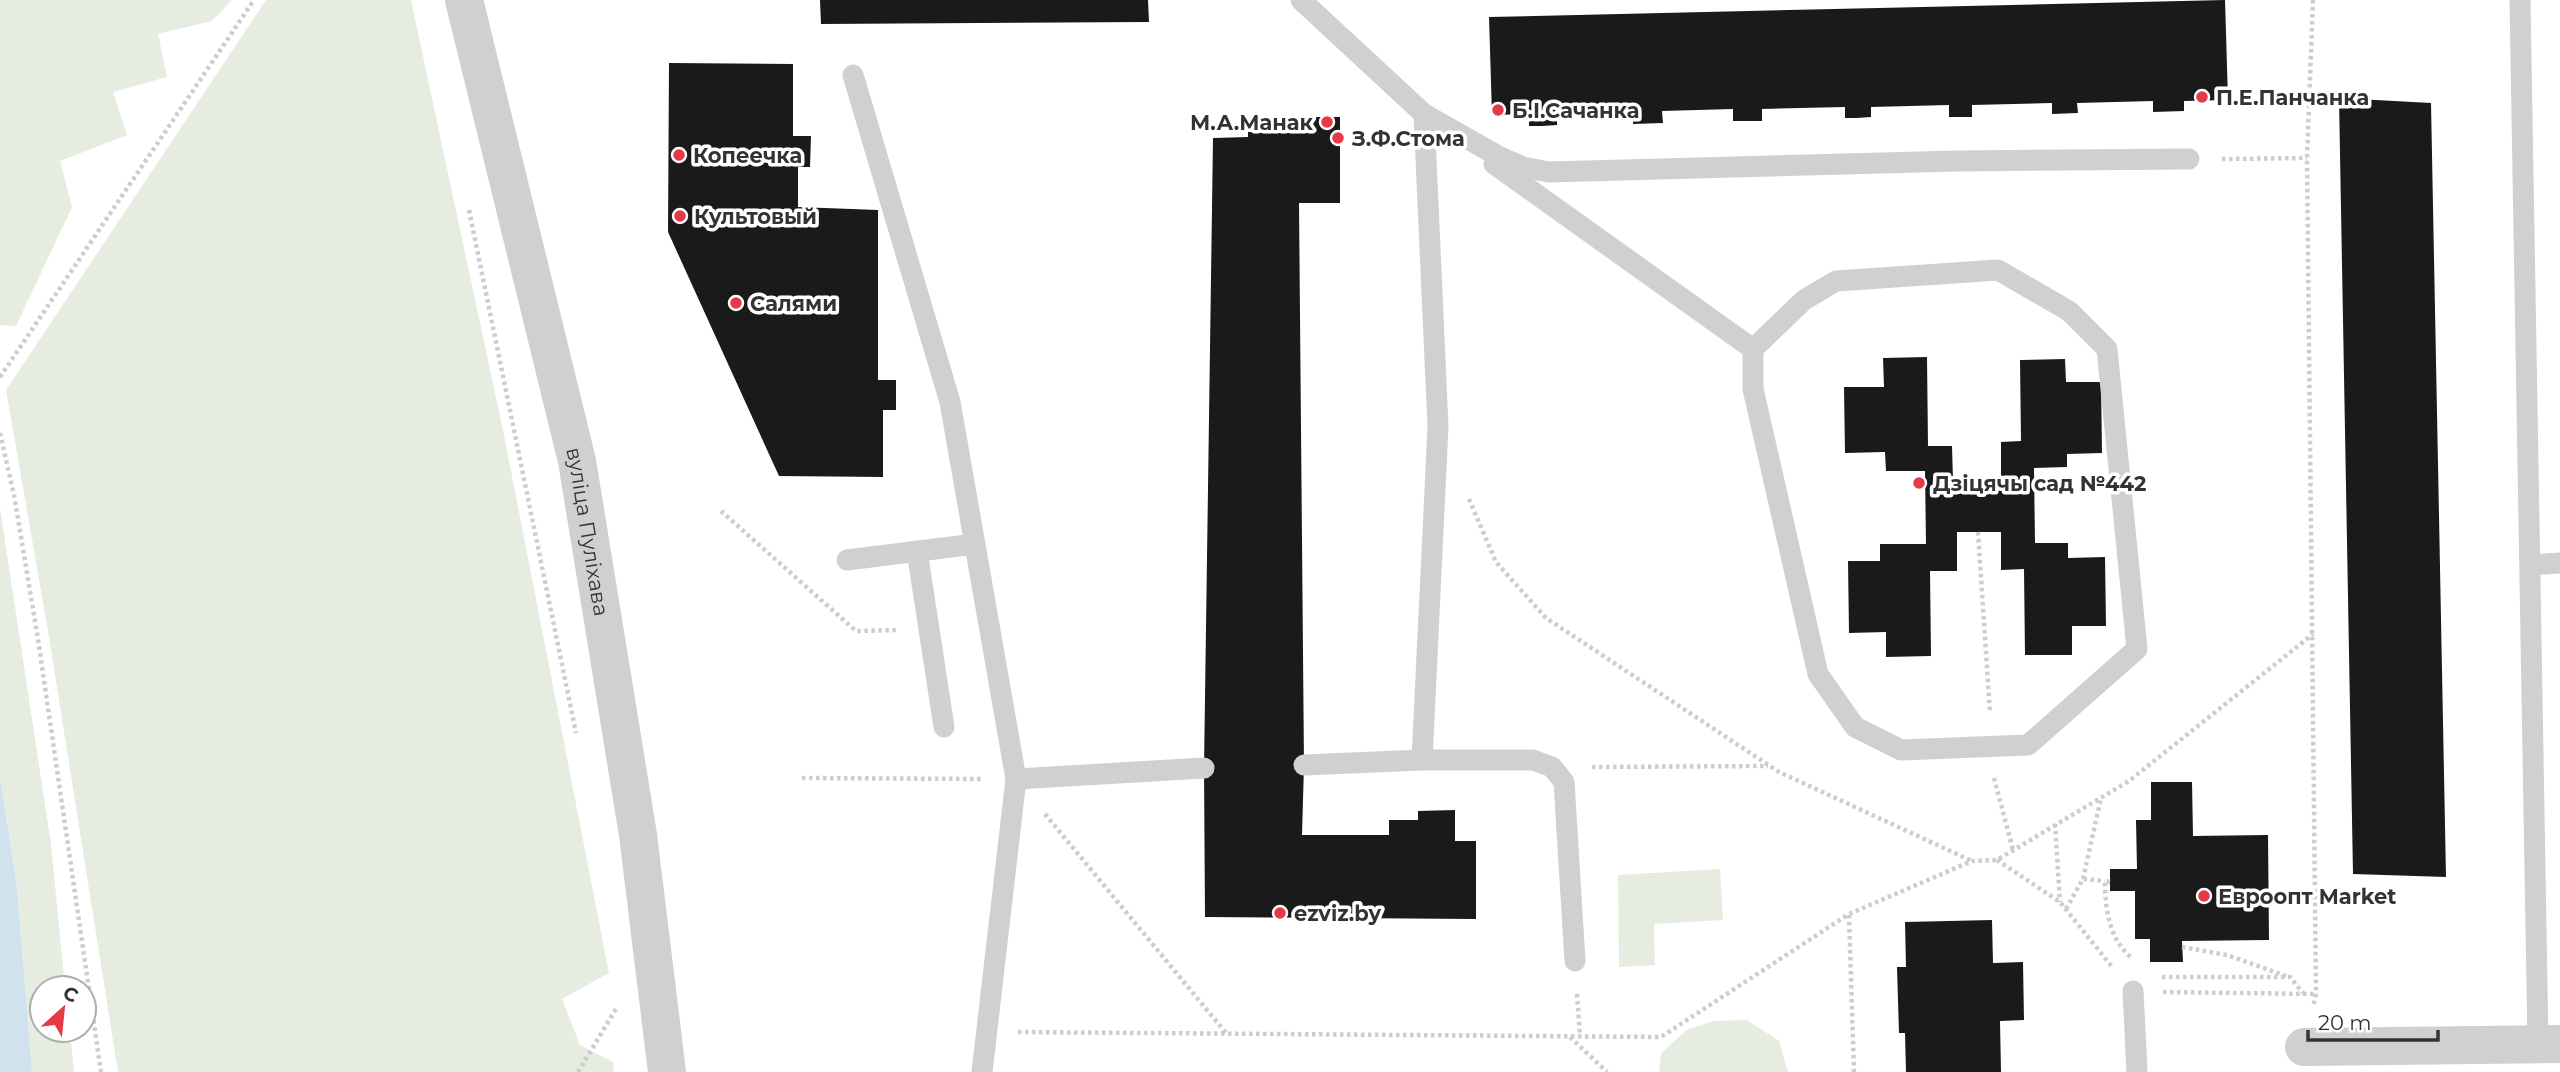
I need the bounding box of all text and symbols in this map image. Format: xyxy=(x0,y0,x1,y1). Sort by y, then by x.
place label: П.Е.Панчанка xyxy=(2216,85,2369,110)
marker: П.Е.Панчанка xyxy=(2194,89,2210,105)
place label: Б.І.Сачанка xyxy=(1512,98,1640,123)
marker: Б.І.Сачанка xyxy=(1490,102,1506,118)
place label: М.А.Манак xyxy=(1190,110,1314,135)
marker: М.А.Манак xyxy=(1319,114,1335,130)
place label: З.Ф.Стома xyxy=(1351,126,1465,151)
marker: З.Ф.Стома xyxy=(1330,130,1346,146)
place label: Копеечка xyxy=(693,143,802,168)
marker: Копеечка xyxy=(671,147,687,163)
place label: Культовый xyxy=(694,204,817,229)
marker: Культовый xyxy=(672,208,688,224)
place label: Салями xyxy=(750,291,837,316)
marker: Салями xyxy=(728,295,744,311)
street label: вуліца Пуліхава xyxy=(562,444,615,618)
place label: Дзіцячы сад №442 xyxy=(1933,471,2146,496)
marker: Дзіцячы сад №442 xyxy=(1911,475,1927,491)
place label: Евроопт Market xyxy=(2218,884,2396,909)
marker: Евроопт Market xyxy=(2196,888,2212,904)
place label: ezviz.by xyxy=(1294,901,1381,926)
marker: ezviz.by xyxy=(1272,905,1288,921)
north arrow xyxy=(28,974,98,1044)
text: С xyxy=(59,981,82,1008)
scale bar xyxy=(2308,998,2438,1042)
text: 20 m xyxy=(2318,1010,2372,1035)

